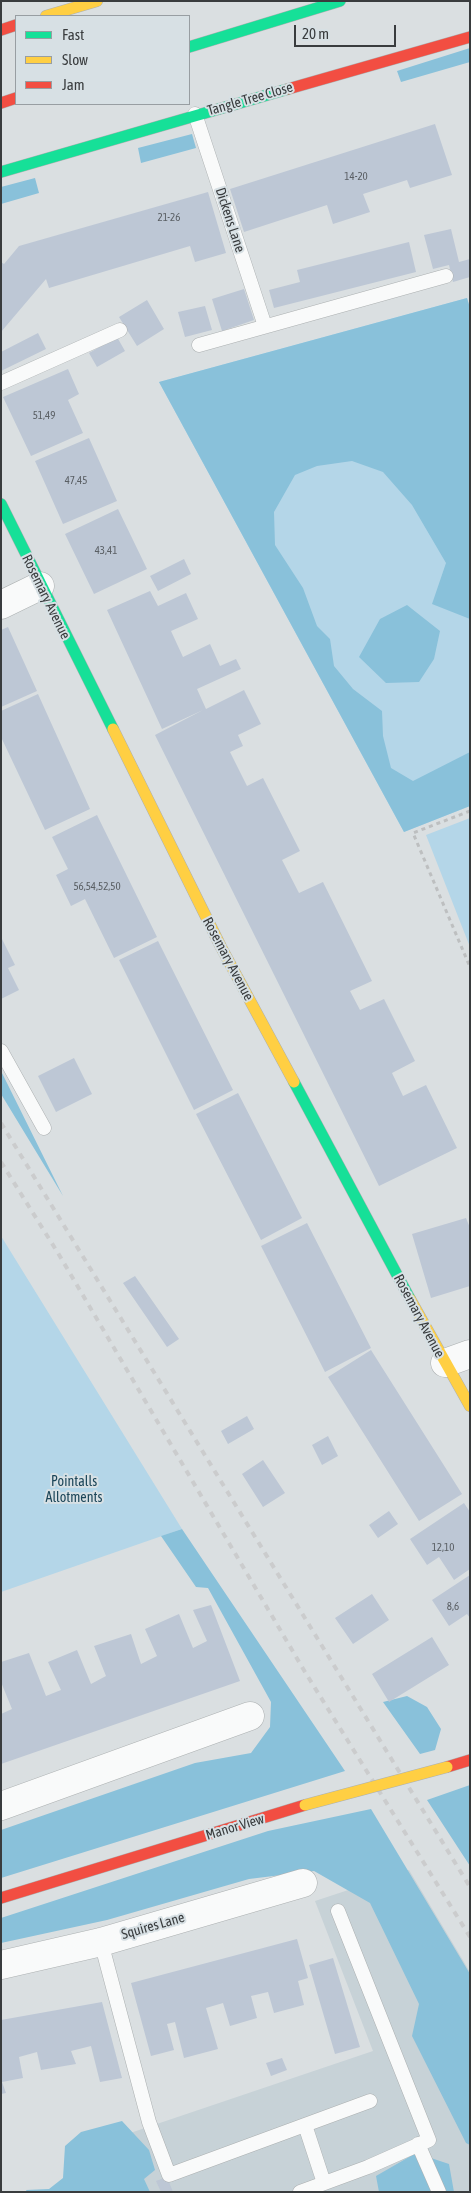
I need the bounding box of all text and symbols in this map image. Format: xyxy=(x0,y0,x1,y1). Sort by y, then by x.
legend xyxy=(15,15,190,105)
scale bar xyxy=(296,15,398,47)
text: 20 m xyxy=(302,25,329,42)
text: Fast xyxy=(62,26,84,43)
text: Slow xyxy=(62,51,88,68)
text: Jam xyxy=(62,76,85,93)
street label: Tangle Tree Close xyxy=(205,79,295,119)
house number: 14-20 xyxy=(344,170,368,184)
street label: Dickens Lane xyxy=(212,185,248,255)
house number: 21-26 xyxy=(158,211,180,225)
house number: 51,49 xyxy=(33,409,55,423)
house number: 47,45 xyxy=(65,474,87,488)
house number: 43,41 xyxy=(95,544,117,558)
street label: Rosemary Avenue xyxy=(18,552,74,642)
house number: 56,54,52,50 xyxy=(73,880,121,894)
street label: Rosemary Avenue xyxy=(199,914,257,1004)
street label: Rosemary Avenue xyxy=(390,1271,448,1361)
park label: Pointalls Allotments xyxy=(46,1474,102,1506)
house number: 12,10 xyxy=(432,1541,454,1555)
house number: 8,6 xyxy=(447,1600,459,1614)
street label: Manor View xyxy=(204,1810,266,1844)
street label: Squires Lane xyxy=(119,1909,187,1943)

